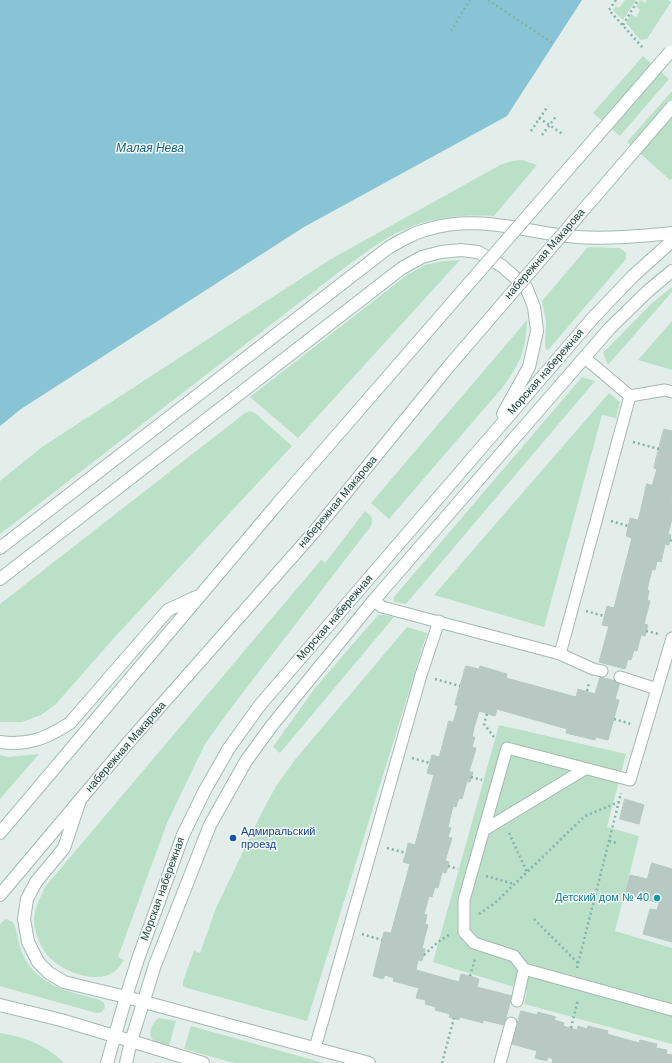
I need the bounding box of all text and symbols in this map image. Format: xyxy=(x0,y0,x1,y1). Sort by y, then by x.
water label: Малая Нева xyxy=(116,142,184,156)
street label: набережная Макарова xyxy=(502,206,588,302)
street label: Морская набережная xyxy=(505,326,587,418)
street label: набережная Макарова xyxy=(296,453,380,551)
street label: Морская набережная xyxy=(294,572,376,664)
street label: набережная Макарова xyxy=(83,699,169,795)
place label: Адмиральский проезд xyxy=(241,825,315,851)
marker: Адмиральский проезд xyxy=(228,833,238,843)
street label: Морская набережная xyxy=(138,835,188,943)
place label: Детский дом № 40 xyxy=(555,891,649,905)
marker: Детский дом № 40 xyxy=(652,893,662,903)

